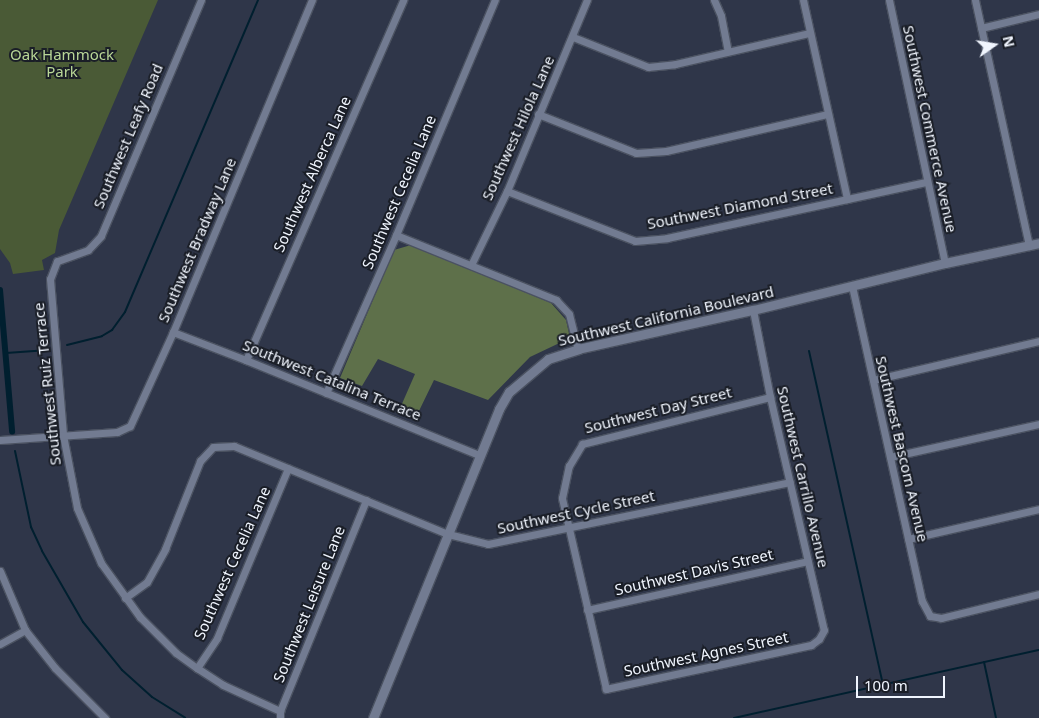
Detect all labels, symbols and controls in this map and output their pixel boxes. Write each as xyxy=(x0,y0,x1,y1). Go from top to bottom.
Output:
north arrow xyxy=(969,20,1019,70)
street label: Southwest Commerce Avenue xyxy=(899,24,961,234)
text: N xyxy=(999,34,1020,49)
park label: Oak Hammock Park xyxy=(10,45,114,80)
street label: Southwest Hilola Lane xyxy=(478,53,558,203)
street label: Southwest Leafy Road xyxy=(89,61,167,211)
street label: Southwest Alberca Lane xyxy=(269,93,355,255)
street label: Southwest Cecelia Lane xyxy=(358,112,440,272)
street label: Southwest Bradway Lane xyxy=(154,155,240,325)
street label: Southwest Diamond Street xyxy=(646,179,834,233)
street label: Southwest California Boulevard xyxy=(556,282,776,350)
street label: Southwest Ruiz Terrace xyxy=(30,302,64,466)
street label: Southwest Catalina Terrace xyxy=(240,336,424,424)
street label: Southwest Bascom Avenue xyxy=(872,354,932,544)
street label: Southwest Day Street xyxy=(583,383,733,437)
street label: Southwest Carrillo Avenue xyxy=(773,385,833,569)
street label: Southwest Cecelia Lane xyxy=(190,484,274,642)
street label: Southwest Cycle Street xyxy=(496,487,656,537)
street label: Southwest Leisure Lane xyxy=(269,523,349,685)
street label: Southwest Davis Street xyxy=(613,545,775,599)
street label: Southwest Agnes Street xyxy=(622,628,790,680)
scale bar xyxy=(859,666,948,698)
text: 100 m xyxy=(864,675,908,695)

